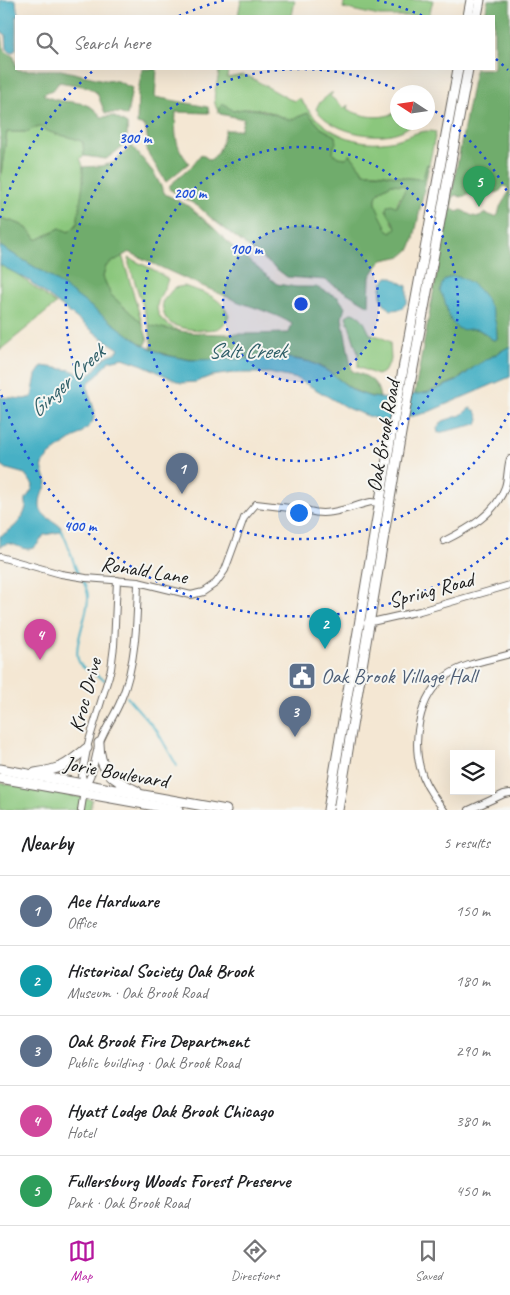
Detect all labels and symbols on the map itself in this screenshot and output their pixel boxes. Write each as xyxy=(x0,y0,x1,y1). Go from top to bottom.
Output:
north arrow xyxy=(390,85,435,130)
text: 300 m xyxy=(119,129,153,148)
pin: 5 xyxy=(463,166,495,207)
text: 200 m xyxy=(174,184,208,203)
text: 100 m xyxy=(230,240,264,259)
centre of rings xyxy=(292,295,310,313)
water label: Ginger Creek xyxy=(23,336,114,423)
water label: Salt Creek xyxy=(208,337,290,365)
street label: Oak Brook Road xyxy=(360,374,406,494)
pin: 1 xyxy=(166,453,198,494)
your location xyxy=(286,500,312,526)
text: 400 m xyxy=(64,517,98,536)
street label: Ronald Lane xyxy=(99,550,191,590)
street label: Spring Road xyxy=(386,565,480,614)
pin: 2 xyxy=(309,608,341,649)
pin: 4 xyxy=(24,619,56,660)
street label: Kroc Drive xyxy=(63,654,108,735)
public building icon: Oak Brook Village Hall xyxy=(287,661,317,691)
place label: Oak Brook Village Hall xyxy=(321,663,480,689)
pin: 3 xyxy=(279,696,311,737)
street label: Jorie Boulevard xyxy=(61,750,174,795)

